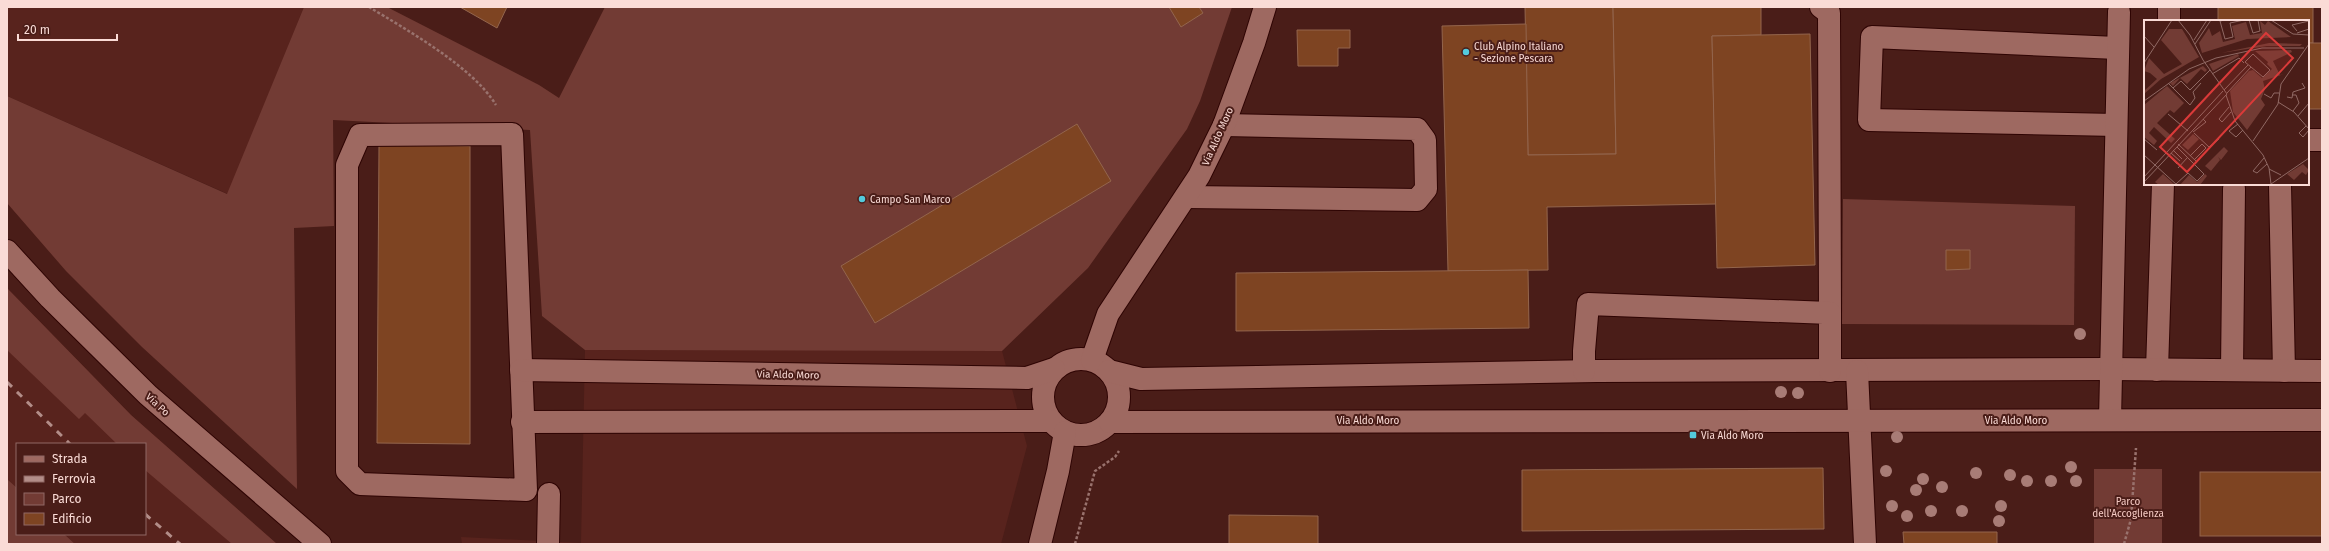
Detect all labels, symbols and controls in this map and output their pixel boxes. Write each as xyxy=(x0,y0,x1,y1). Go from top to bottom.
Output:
scale bar xyxy=(18,16,117,42)
inset map xyxy=(2144,20,2309,185)
text: 20 m xyxy=(24,23,50,37)
place label: Club Alpino Italiano - Sezione Pescara xyxy=(1474,41,1563,65)
marker: Club Alpino Italiano - Sezione Pescara xyxy=(1461,47,1471,57)
street label: Via Aldo Moro xyxy=(1200,105,1236,167)
marker: Campo San Marco xyxy=(857,194,867,204)
place label: Campo San Marco xyxy=(870,194,951,206)
street label: Via Aldo Moro xyxy=(757,368,820,382)
street label: Via Po xyxy=(143,391,172,419)
street label: Via Aldo Moro xyxy=(1337,415,1399,427)
street label: Via Aldo Moro xyxy=(1985,415,2047,427)
marker: Via Aldo Moro xyxy=(1688,430,1698,440)
place label: Via Aldo Moro xyxy=(1701,430,1764,442)
legend xyxy=(16,443,146,535)
text: Strada xyxy=(52,452,87,466)
text: Ferrovia xyxy=(52,472,96,486)
text: Parco xyxy=(52,492,82,506)
park label: Parco dell'Accoglienza xyxy=(2092,496,2164,520)
text: Edificio xyxy=(52,512,92,526)

